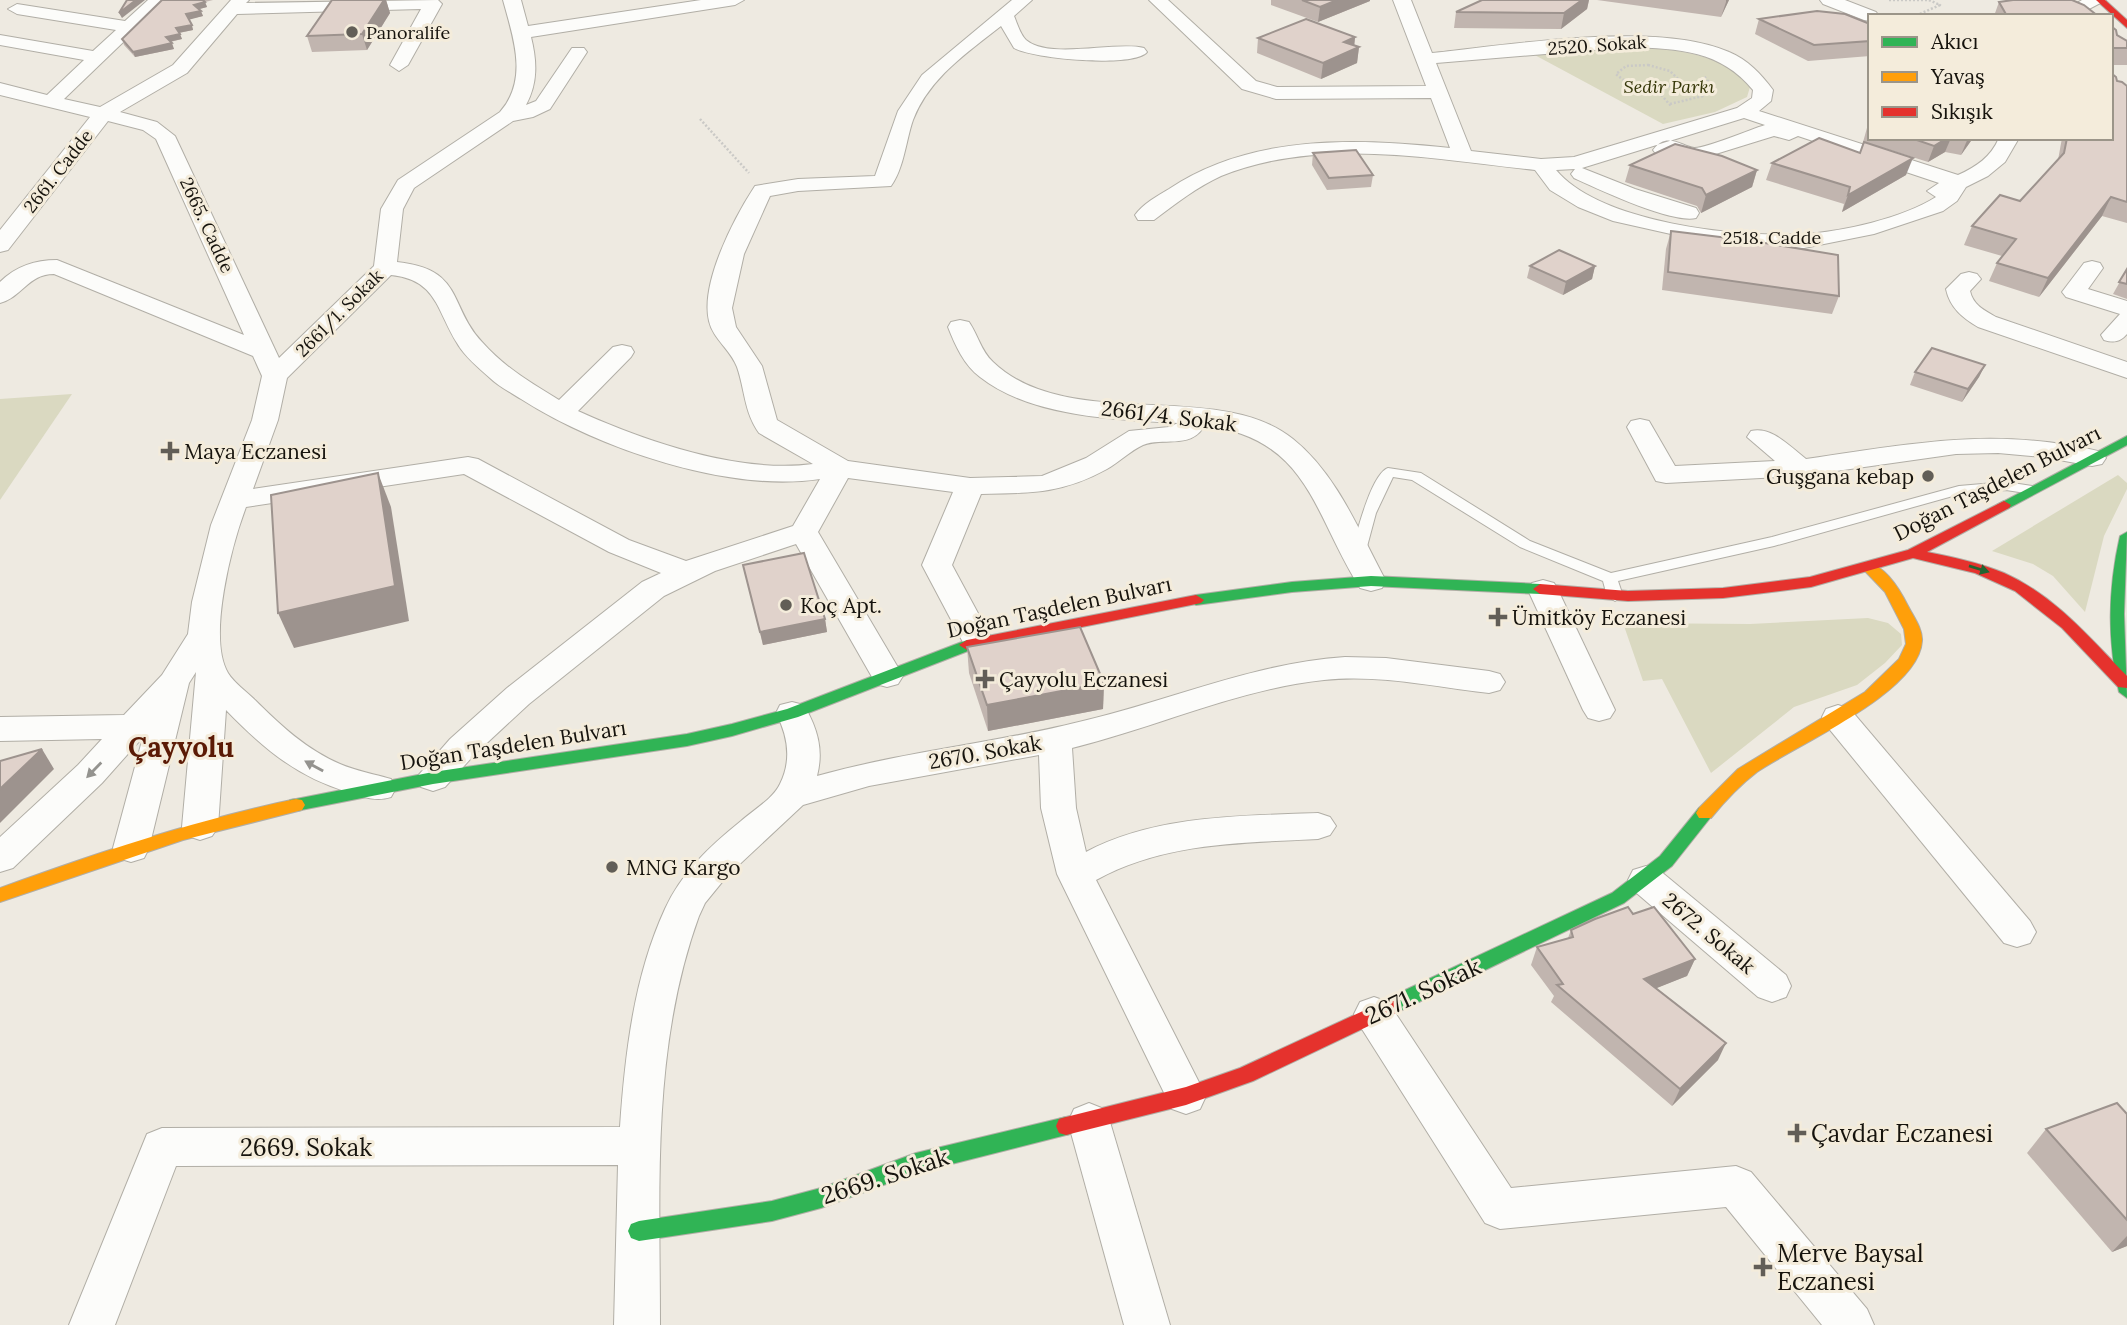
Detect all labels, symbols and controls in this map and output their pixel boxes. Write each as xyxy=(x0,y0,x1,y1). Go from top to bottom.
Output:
legend xyxy=(1868,14,2113,140)
place label: Panoralife xyxy=(366,21,450,44)
marker: Panoralife xyxy=(344,24,360,40)
text: Akıcı xyxy=(1930,28,1978,55)
street label: 2520. Sokak xyxy=(1547,30,1647,60)
text: Yavaş xyxy=(1930,63,1985,90)
park label: Sedir Parkı xyxy=(1623,75,1715,98)
text: Sıkışık xyxy=(1931,98,1993,125)
street label: 2661. Cadde xyxy=(18,125,98,217)
street label: 2665. Cadde xyxy=(175,174,239,277)
street label: 2518. Cadde xyxy=(1723,226,1821,249)
street label: 2661/1. Sokak xyxy=(290,264,388,362)
street label: 2661/4. Sokak xyxy=(1100,394,1239,438)
street label: Doğan Taşdelen Bulvarı xyxy=(1889,419,2105,547)
place label: Maya Eczanesi xyxy=(184,438,327,465)
marker: Maya Eczanesi xyxy=(162,443,178,459)
place label: Guşgana kebap xyxy=(1766,463,1914,490)
marker: Guşgana kebap xyxy=(1920,468,1936,484)
one-way arrow xyxy=(1969,565,1990,575)
street label: Doğan Taşdelen Bulvarı xyxy=(944,570,1174,644)
place label: Koç Apt. xyxy=(800,592,882,619)
marker: Koç Apt. xyxy=(778,597,794,613)
place label: Ümitköy Eczanesi xyxy=(1512,604,1686,631)
marker: Ümitköy Eczanesi xyxy=(1490,609,1506,625)
place label: Çayyolu Eczanesi xyxy=(999,666,1168,693)
marker: Çayyolu Eczanesi xyxy=(977,671,993,687)
street label: Doğan Taşdelen Bulvarı xyxy=(398,714,628,776)
district label: Çayyolu xyxy=(128,729,234,765)
street label: 2670. Sokak xyxy=(927,729,1044,775)
one-way arrow xyxy=(305,760,324,772)
one-way arrow xyxy=(87,761,103,778)
place label: MNG Kargo xyxy=(626,854,741,881)
marker: MNG Kargo xyxy=(604,859,620,875)
street label: 2672. Sokak xyxy=(1657,887,1761,980)
street label: 2671. Sokak xyxy=(1360,951,1486,1031)
place label: Çavdar Eczanesi xyxy=(1811,1118,1993,1149)
marker: Çavdar Eczanesi xyxy=(1789,1125,1805,1141)
street label: 2669. Sokak xyxy=(240,1132,372,1163)
street label: 2669. Sokak xyxy=(817,1141,953,1211)
place label: Merve Baysal Eczanesi xyxy=(1777,1238,1924,1297)
marker: Merve Baysal Eczanesi xyxy=(1755,1259,1771,1275)

